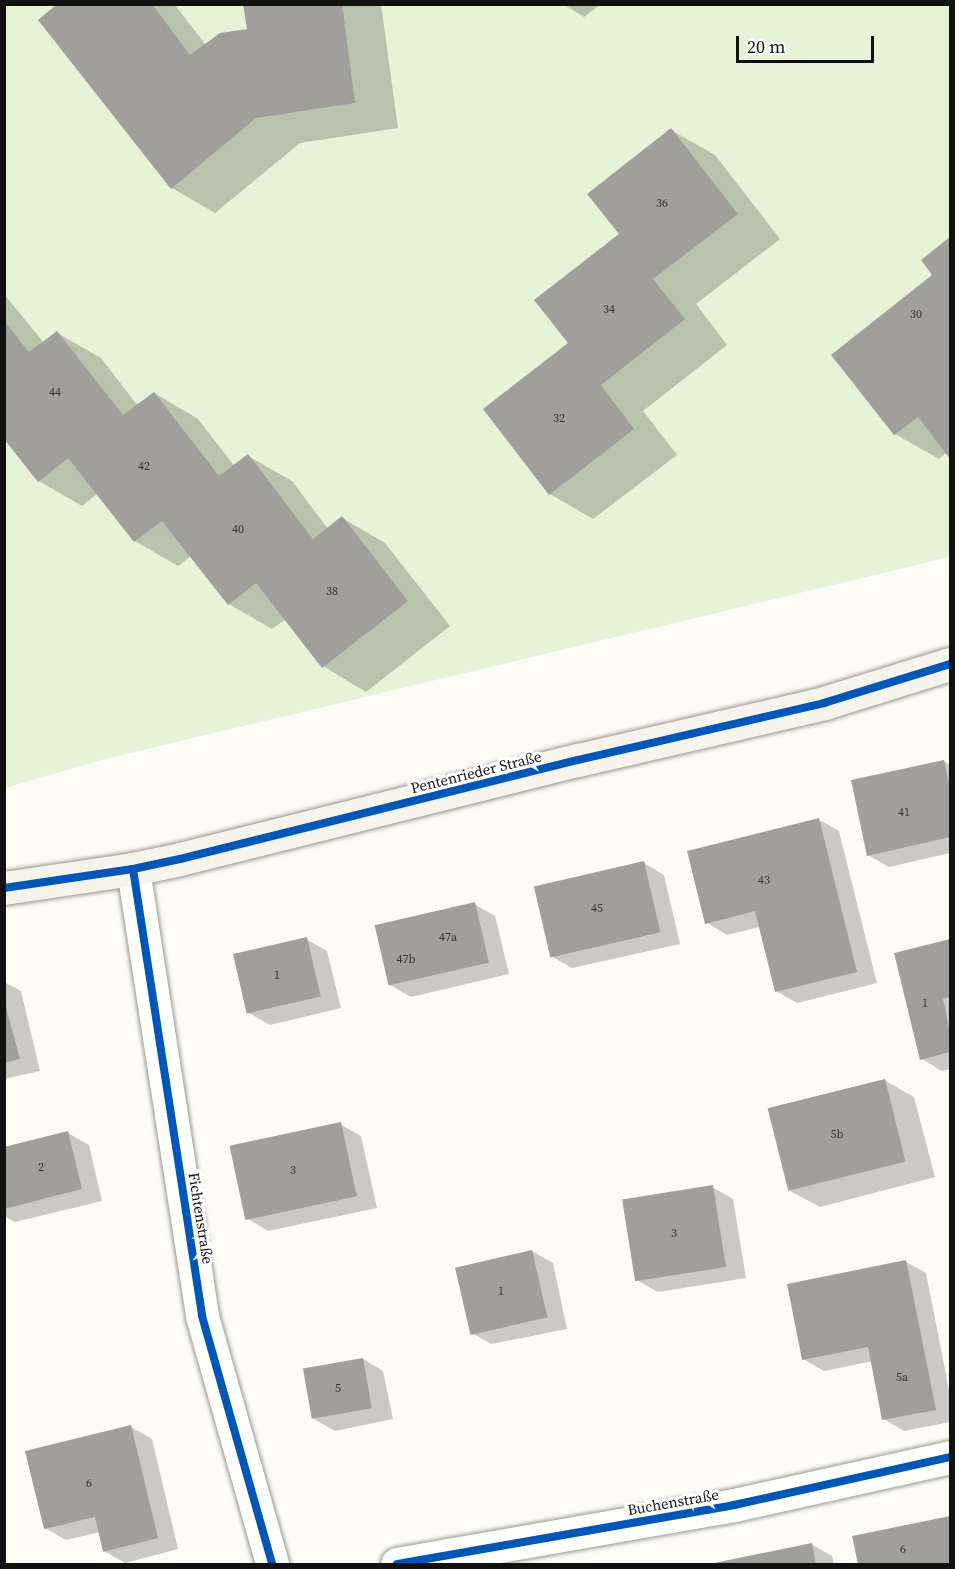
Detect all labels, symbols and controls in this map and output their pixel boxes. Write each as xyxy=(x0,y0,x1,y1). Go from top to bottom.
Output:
scale bar xyxy=(739,24,877,62)
text: 20 m xyxy=(747,34,785,59)
house number: 36 xyxy=(656,197,668,211)
house number: 34 xyxy=(603,303,615,317)
house number: 30 xyxy=(910,308,922,322)
house number: 44 xyxy=(49,386,61,400)
house number: 32 xyxy=(553,412,565,426)
house number: 42 xyxy=(138,460,150,474)
house number: 40 xyxy=(232,523,244,537)
house number: 38 xyxy=(326,585,338,599)
street label: Pentenrieder Straße xyxy=(409,747,543,797)
house number: 41 xyxy=(898,806,910,820)
house number: 43 xyxy=(758,874,770,888)
house number: 45 xyxy=(591,902,603,916)
house number: 47a xyxy=(439,931,457,945)
house number: 47b xyxy=(397,953,415,967)
house number: 1 xyxy=(274,969,280,983)
house number: 1 xyxy=(922,997,928,1011)
house number: 5b xyxy=(831,1128,843,1142)
house number: 2 xyxy=(38,1161,44,1175)
house number: 3 xyxy=(290,1164,296,1178)
street label: Fichtenstraße xyxy=(185,1171,217,1265)
house number: 3 xyxy=(671,1227,677,1241)
house number: 1 xyxy=(498,1285,504,1299)
house number: 5a xyxy=(896,1371,908,1385)
house number: 5 xyxy=(335,1382,341,1396)
house number: 6 xyxy=(86,1477,92,1491)
street label: Buchenstraße xyxy=(626,1485,720,1519)
house number: 6 xyxy=(900,1543,906,1557)

